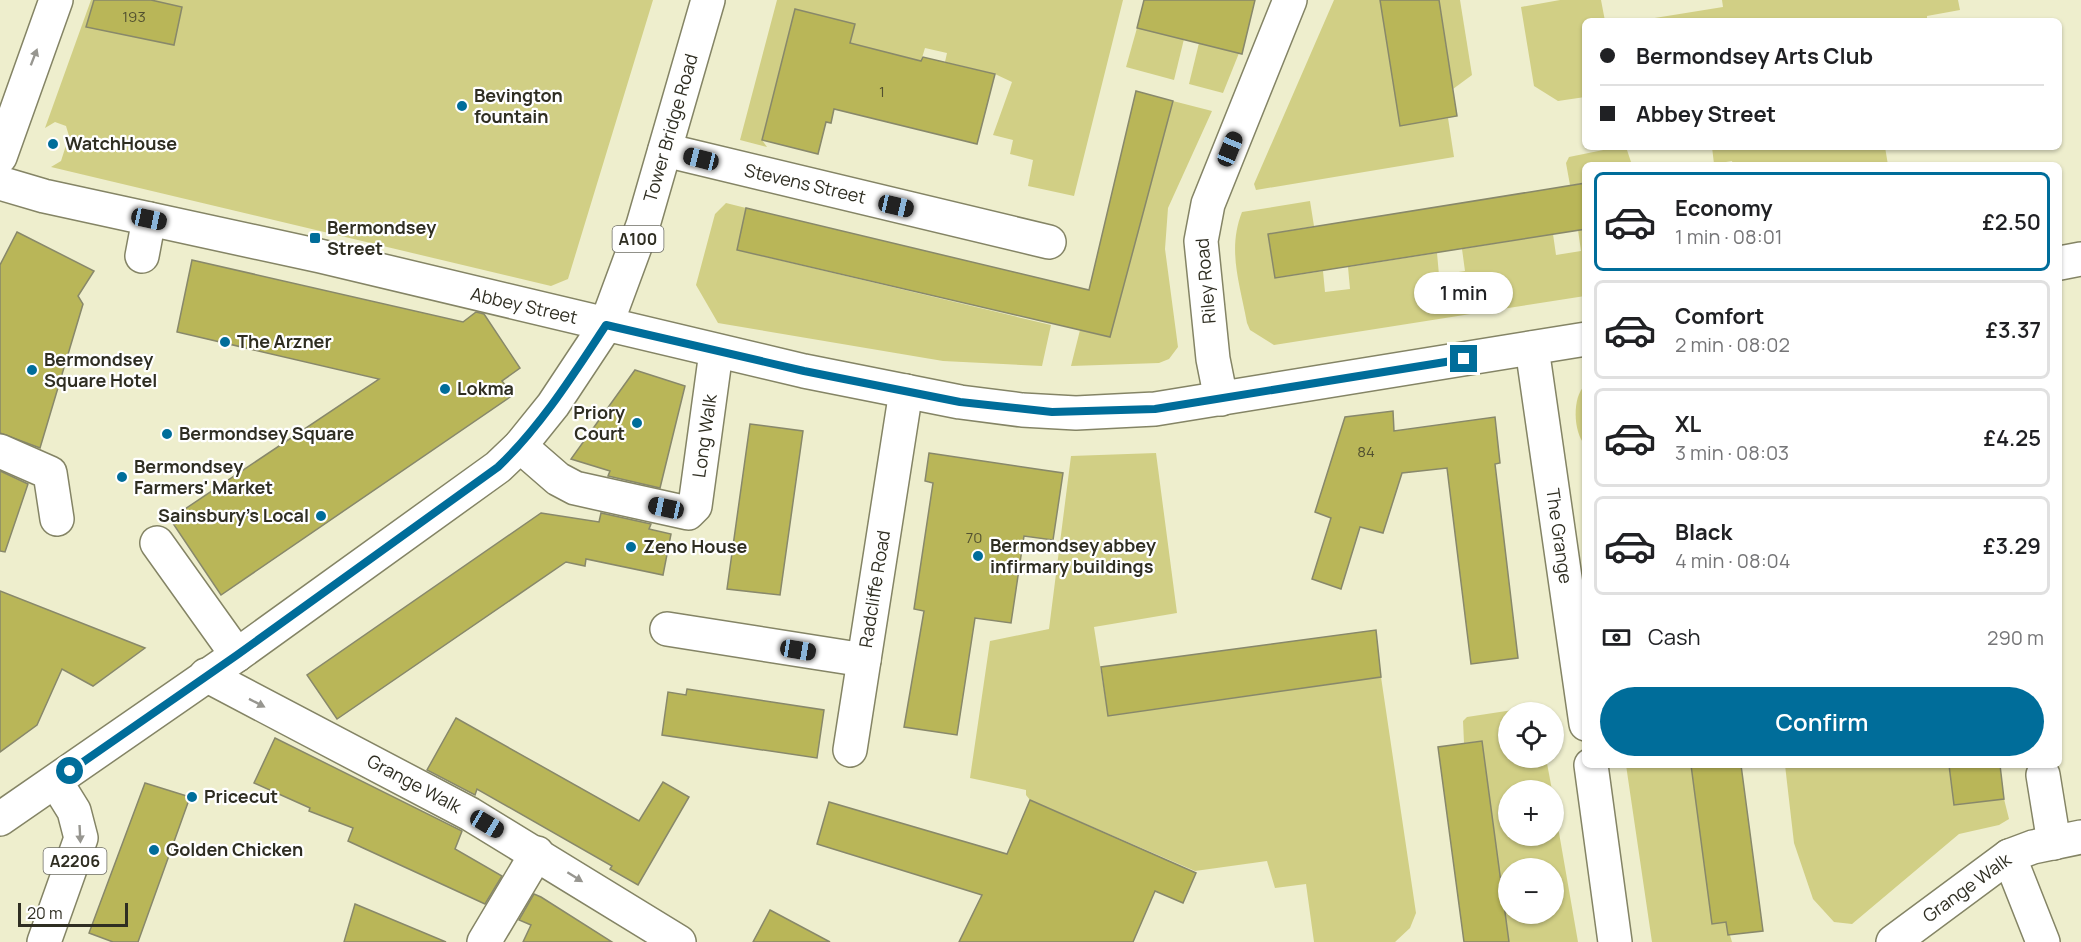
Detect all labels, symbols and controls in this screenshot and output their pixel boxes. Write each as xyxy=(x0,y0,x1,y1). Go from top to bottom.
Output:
house number: 193 xyxy=(122,6,146,27)
text: Bermondsey Arts Club xyxy=(1636,41,1873,71)
one-way arrow xyxy=(30,48,39,66)
street label: Tower Bridge Road xyxy=(637,51,703,205)
house number: 1 xyxy=(879,81,885,102)
place label: Bevington fountain xyxy=(474,83,563,128)
marker: Bevington fountain xyxy=(455,99,469,113)
text: Abbey Street xyxy=(1636,99,1776,129)
car xyxy=(1215,129,1245,169)
place label: WatchHouse xyxy=(65,131,177,155)
marker: WatchHouse xyxy=(46,137,60,151)
car xyxy=(681,146,721,172)
street label: Stevens Street xyxy=(742,157,868,209)
car xyxy=(876,193,916,219)
text: Economy xyxy=(1675,193,1773,223)
icon: car xyxy=(1603,195,1657,249)
car xyxy=(130,206,168,232)
text: £2.50 xyxy=(1982,207,2041,237)
place label: Bermondsey Street xyxy=(327,215,436,260)
text: 1 min · 08:01 xyxy=(1675,223,1783,250)
road number: A100 xyxy=(612,226,664,252)
marker: Bermondsey Street xyxy=(308,231,322,245)
street label: Riley Road xyxy=(1189,237,1221,325)
callout: 1 min xyxy=(1414,272,1514,314)
text: 1 min xyxy=(1440,279,1487,306)
street label: Abbey Street xyxy=(468,281,580,329)
text: Comfort xyxy=(1675,301,1764,331)
icon: car xyxy=(1603,303,1657,357)
text: £3.37 xyxy=(1985,315,2041,345)
place label: The Arzner xyxy=(237,329,332,353)
text: 2 min · 08:02 xyxy=(1675,331,1790,358)
marker: The Arzner xyxy=(218,335,232,349)
route end xyxy=(1450,345,1477,372)
place label: Bermondsey Square Hotel xyxy=(44,347,157,392)
marker: Bermondsey Square Hotel xyxy=(25,363,39,377)
place label: Lokma xyxy=(457,376,514,400)
marker: Lokma xyxy=(438,382,452,396)
street label: Long Walk xyxy=(686,392,722,479)
place label: Priory Court xyxy=(573,400,625,445)
text: XL xyxy=(1675,409,1701,439)
icon: car xyxy=(1603,411,1657,465)
marker: Priory Court xyxy=(630,416,644,430)
place label: Bermondsey Square xyxy=(179,421,354,445)
text: £4.25 xyxy=(1984,423,2041,453)
marker: Bermondsey Square xyxy=(160,427,174,441)
text: 3 min · 08:03 xyxy=(1675,439,1789,466)
house number: 84 xyxy=(1357,441,1375,462)
place label: Bermondsey Farmers' Market xyxy=(134,454,273,499)
marker: Bermondsey Farmers' Market xyxy=(115,470,129,484)
street label: The Grange xyxy=(1541,487,1579,585)
car xyxy=(647,495,685,521)
place label: Sainsbury's Local xyxy=(158,503,309,527)
marker: Sainsbury's Local xyxy=(314,509,328,523)
text: Black xyxy=(1675,517,1732,547)
icon: car xyxy=(1603,519,1657,573)
house number: 70 xyxy=(966,527,982,548)
street label: Radcliffe Road xyxy=(853,528,895,649)
text: £3.29 xyxy=(1983,531,2041,561)
place label: Bermondsey abbey infirmary buildings xyxy=(990,533,1156,578)
place label: Zeno House xyxy=(643,534,747,558)
marker: Zeno House xyxy=(624,540,638,554)
text: 4 min · 08:04 xyxy=(1675,547,1791,574)
marker: Bermondsey abbey infirmary buildings xyxy=(971,549,985,563)
icon: cash xyxy=(1600,621,1633,654)
text: Cash xyxy=(1648,622,1701,652)
text: 290 m xyxy=(1987,624,2044,651)
car xyxy=(779,638,817,662)
button: Confirm xyxy=(1600,687,2044,756)
one-way arrow xyxy=(248,697,266,707)
map controls xyxy=(1498,702,1564,924)
button: locate xyxy=(1498,702,1564,768)
street label: Grange Walk xyxy=(363,748,467,818)
route start xyxy=(56,757,83,784)
button: + xyxy=(1498,780,1564,846)
place label: Pricecut xyxy=(204,784,278,808)
marker: Pricecut xyxy=(185,790,199,804)
car xyxy=(467,807,507,841)
one-way arrow xyxy=(75,824,84,843)
place label: Golden Chicken xyxy=(166,837,303,861)
marker: Golden Chicken xyxy=(147,843,161,857)
street label: Grange Walk xyxy=(1918,846,2016,927)
road number: A2206 xyxy=(44,848,106,874)
button: − xyxy=(1498,858,1564,924)
one-way arrow xyxy=(567,871,583,882)
scale bar xyxy=(18,900,128,928)
text: 20 m xyxy=(27,902,63,924)

